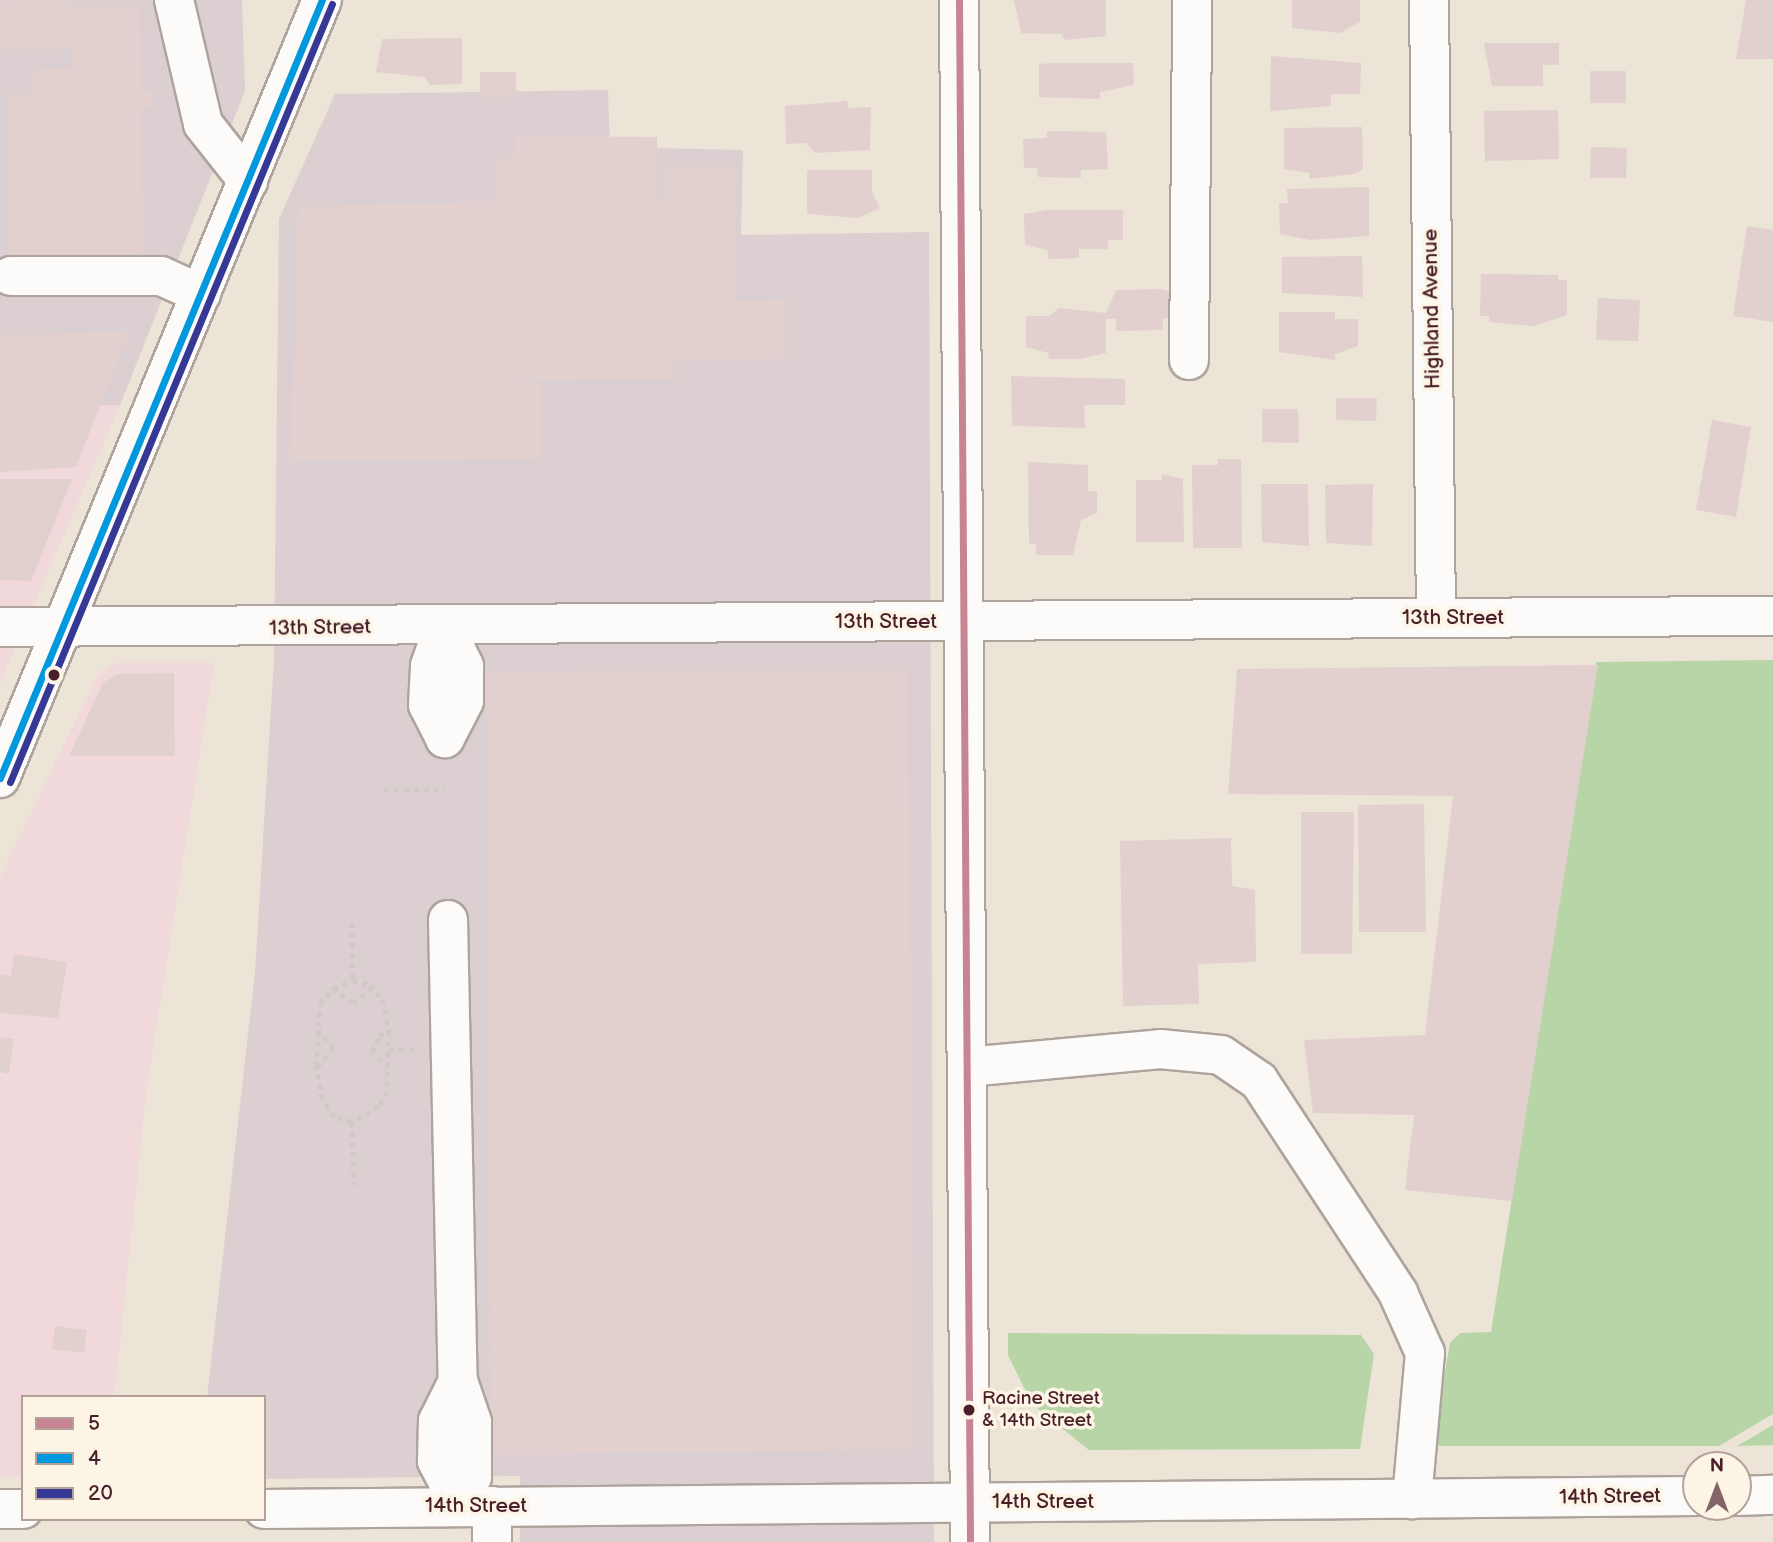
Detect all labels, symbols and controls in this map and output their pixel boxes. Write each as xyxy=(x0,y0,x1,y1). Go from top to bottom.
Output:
street label: Highland Avenue xyxy=(1418,229,1446,389)
street label: 13th Street xyxy=(1402,605,1504,631)
street label: 13th Street xyxy=(835,609,937,635)
street label: 13th Street xyxy=(269,615,371,641)
unlabelled marker xyxy=(47,668,61,682)
place label: Racine Street & 14th Street xyxy=(982,1388,1100,1432)
legend xyxy=(21,1395,266,1521)
marker: Racine Street & 14th Street xyxy=(962,1403,976,1417)
text: 5 xyxy=(88,1411,100,1436)
text: 4 xyxy=(88,1446,101,1471)
north arrow xyxy=(1682,1451,1752,1521)
text: N xyxy=(1710,1455,1724,1478)
text: 20 xyxy=(88,1481,113,1506)
street label: 14th Street xyxy=(1559,1484,1661,1510)
street label: 14th Street xyxy=(992,1489,1094,1515)
street label: 14th Street xyxy=(425,1493,527,1519)

